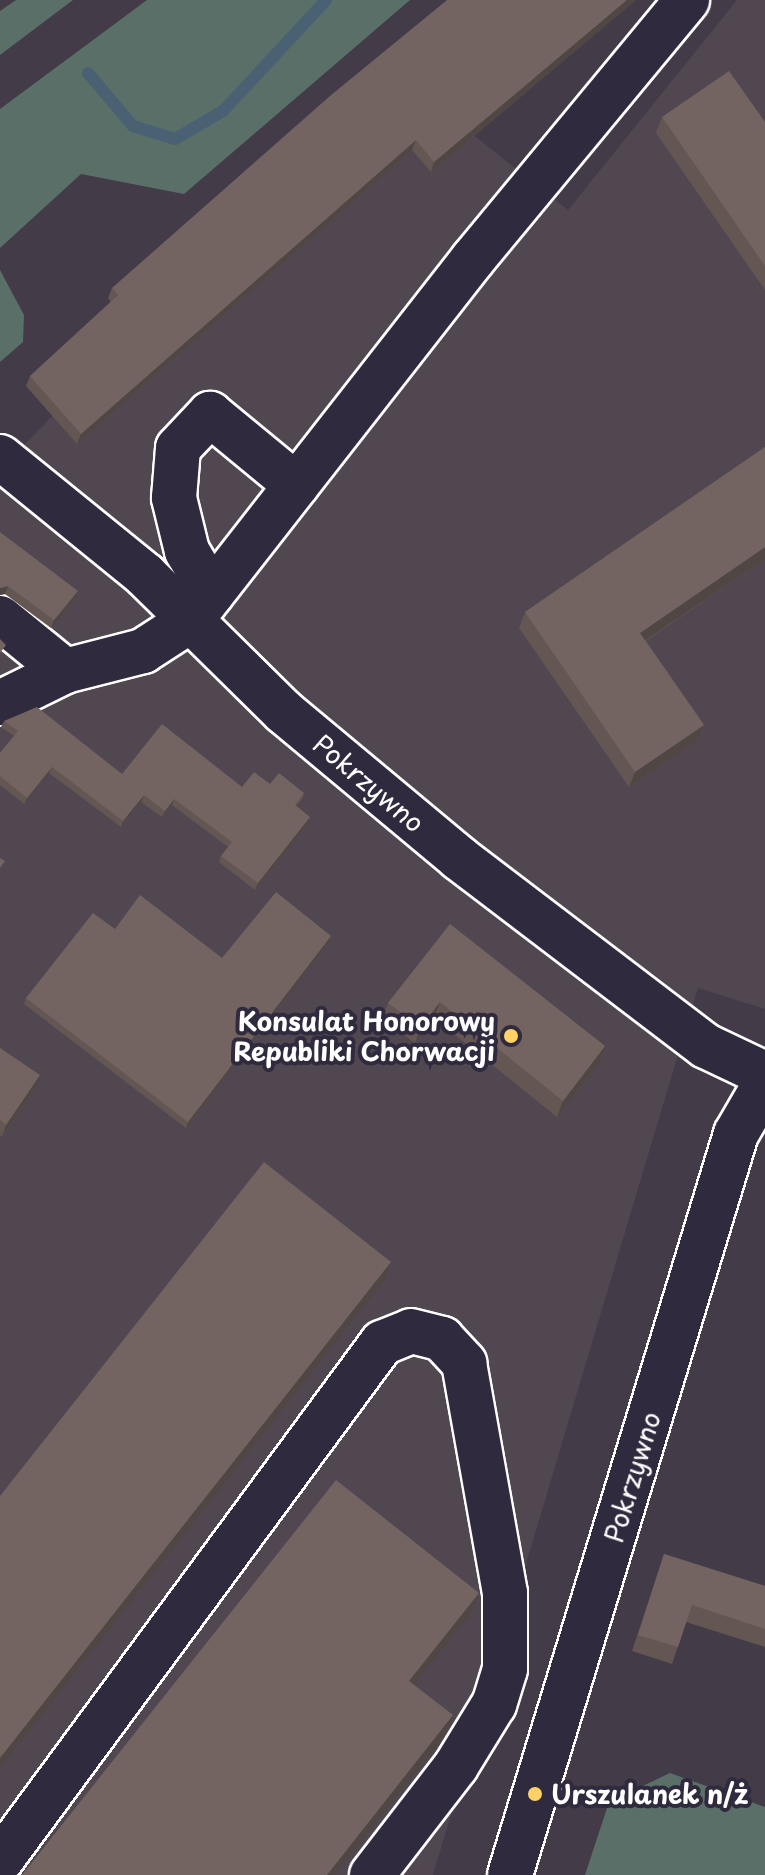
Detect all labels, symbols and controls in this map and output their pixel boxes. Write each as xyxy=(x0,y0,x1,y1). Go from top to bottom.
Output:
street label: Pokrzywno xyxy=(307,728,431,838)
place label: Konsulat Honorowy Republiki Chorwacji xyxy=(232,1005,495,1066)
marker: Konsulat Honorowy Republiki Chorwacji xyxy=(502,1027,520,1045)
street label: Pokrzywno xyxy=(597,1408,667,1546)
place label: Urszulanek n/ż xyxy=(551,1778,750,1810)
marker: Urszulanek n/ż xyxy=(526,1785,544,1803)

